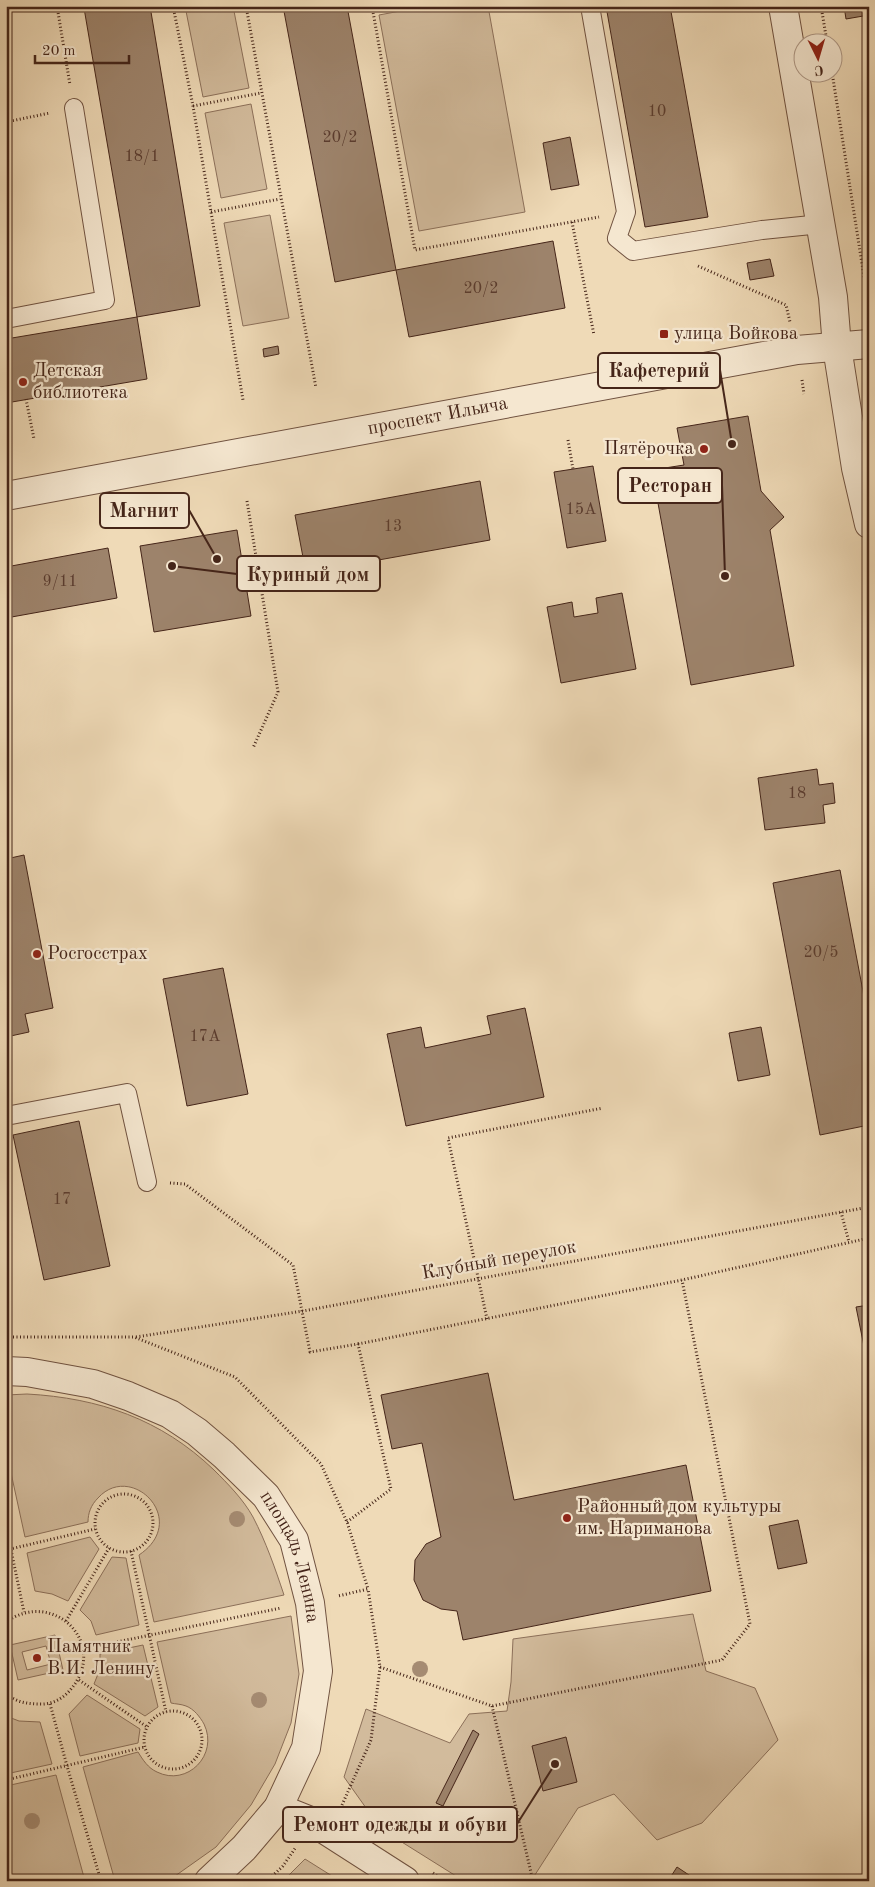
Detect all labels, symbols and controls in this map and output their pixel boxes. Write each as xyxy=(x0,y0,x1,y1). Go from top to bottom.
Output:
scale bar xyxy=(35,32,129,64)
north arrow xyxy=(792,32,842,82)
text: 20 m xyxy=(42,44,76,59)
text: С xyxy=(814,63,824,77)
house number: 10 xyxy=(648,104,666,120)
house number: 20/2 xyxy=(322,130,358,146)
house number: 18/1 xyxy=(124,149,160,165)
house number: 20/2 xyxy=(463,281,499,297)
place label: улица Войкова xyxy=(674,325,799,344)
marker: улица Войкова xyxy=(658,328,670,340)
callout: Кафетерий xyxy=(598,353,720,388)
place label: Детская библиотека xyxy=(33,362,129,403)
text: Кафетерий xyxy=(608,362,710,382)
marker: Детская библиотека xyxy=(17,376,29,388)
street label: проспект Ильича xyxy=(366,394,510,439)
place label: Пятёрочка xyxy=(604,440,695,459)
marker: Пятёрочка xyxy=(698,443,710,455)
callout: Ресторан xyxy=(618,468,722,503)
text: Ресторан xyxy=(628,477,712,497)
callout: Магнит xyxy=(100,493,189,528)
text: Магнит xyxy=(109,502,179,522)
house number: 15А xyxy=(566,502,596,518)
house number: 13 xyxy=(384,519,402,535)
callout: Куриный дом xyxy=(237,556,380,591)
text: Куриный дом xyxy=(247,566,370,586)
house number: 9/11 xyxy=(42,574,78,590)
house number: 18 xyxy=(788,786,806,802)
place label: Росгосстрах xyxy=(47,945,148,964)
house number: 20/5 xyxy=(803,945,839,961)
marker: Росгосстрах xyxy=(31,948,43,960)
house number: 17А xyxy=(190,1029,220,1045)
house number: 17 xyxy=(53,1192,71,1208)
street label: Клубный переулок xyxy=(420,1238,578,1284)
street label: площадь Ленина xyxy=(256,1488,322,1624)
place label: Районный дом культуры им. Нариманова xyxy=(577,1498,781,1539)
marker: Районный дом культуры им. Нариманова xyxy=(561,1512,573,1524)
place label: Памятник В.И. Ленину xyxy=(47,1638,155,1679)
marker: Памятник В.И. Ленину xyxy=(31,1652,43,1664)
callout: Ремонт одежды и обуви xyxy=(283,1807,517,1842)
text: Ремонт одежды и обуви xyxy=(293,1816,507,1836)

